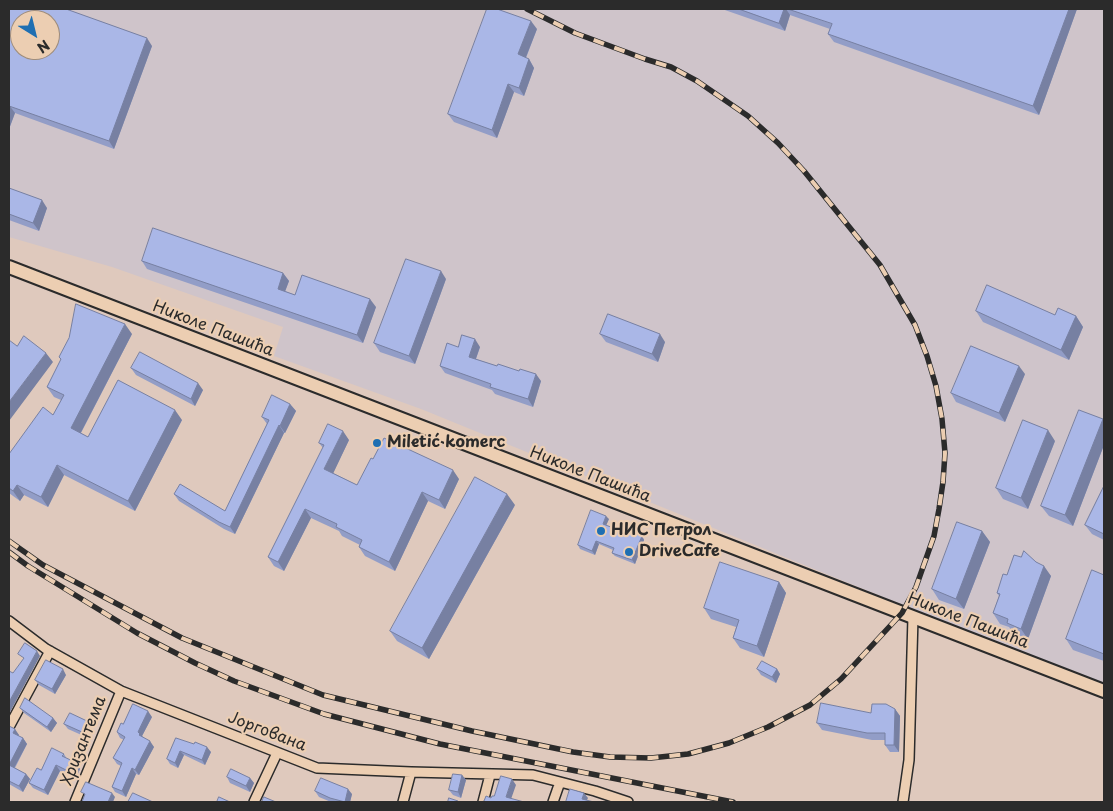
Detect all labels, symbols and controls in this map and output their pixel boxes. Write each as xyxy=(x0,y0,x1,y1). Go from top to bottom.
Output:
north arrow xyxy=(10,10,60,60)
text: N xyxy=(33,35,54,58)
street label: Николе Пашића xyxy=(150,297,276,361)
place label: Miletić komerc xyxy=(387,433,505,453)
marker: Miletić komerc xyxy=(371,437,383,449)
street label: Николе Пашића xyxy=(527,443,653,507)
place label: НИС Петрол xyxy=(611,521,712,541)
marker: НИС Петрол xyxy=(595,525,607,537)
place label: DriveCafe xyxy=(639,542,720,562)
marker: DriveCafe xyxy=(623,546,635,558)
street label: Николе Пашића xyxy=(905,589,1031,653)
street label: Хризантема xyxy=(57,693,111,789)
street label: Јоргована xyxy=(225,708,309,756)

